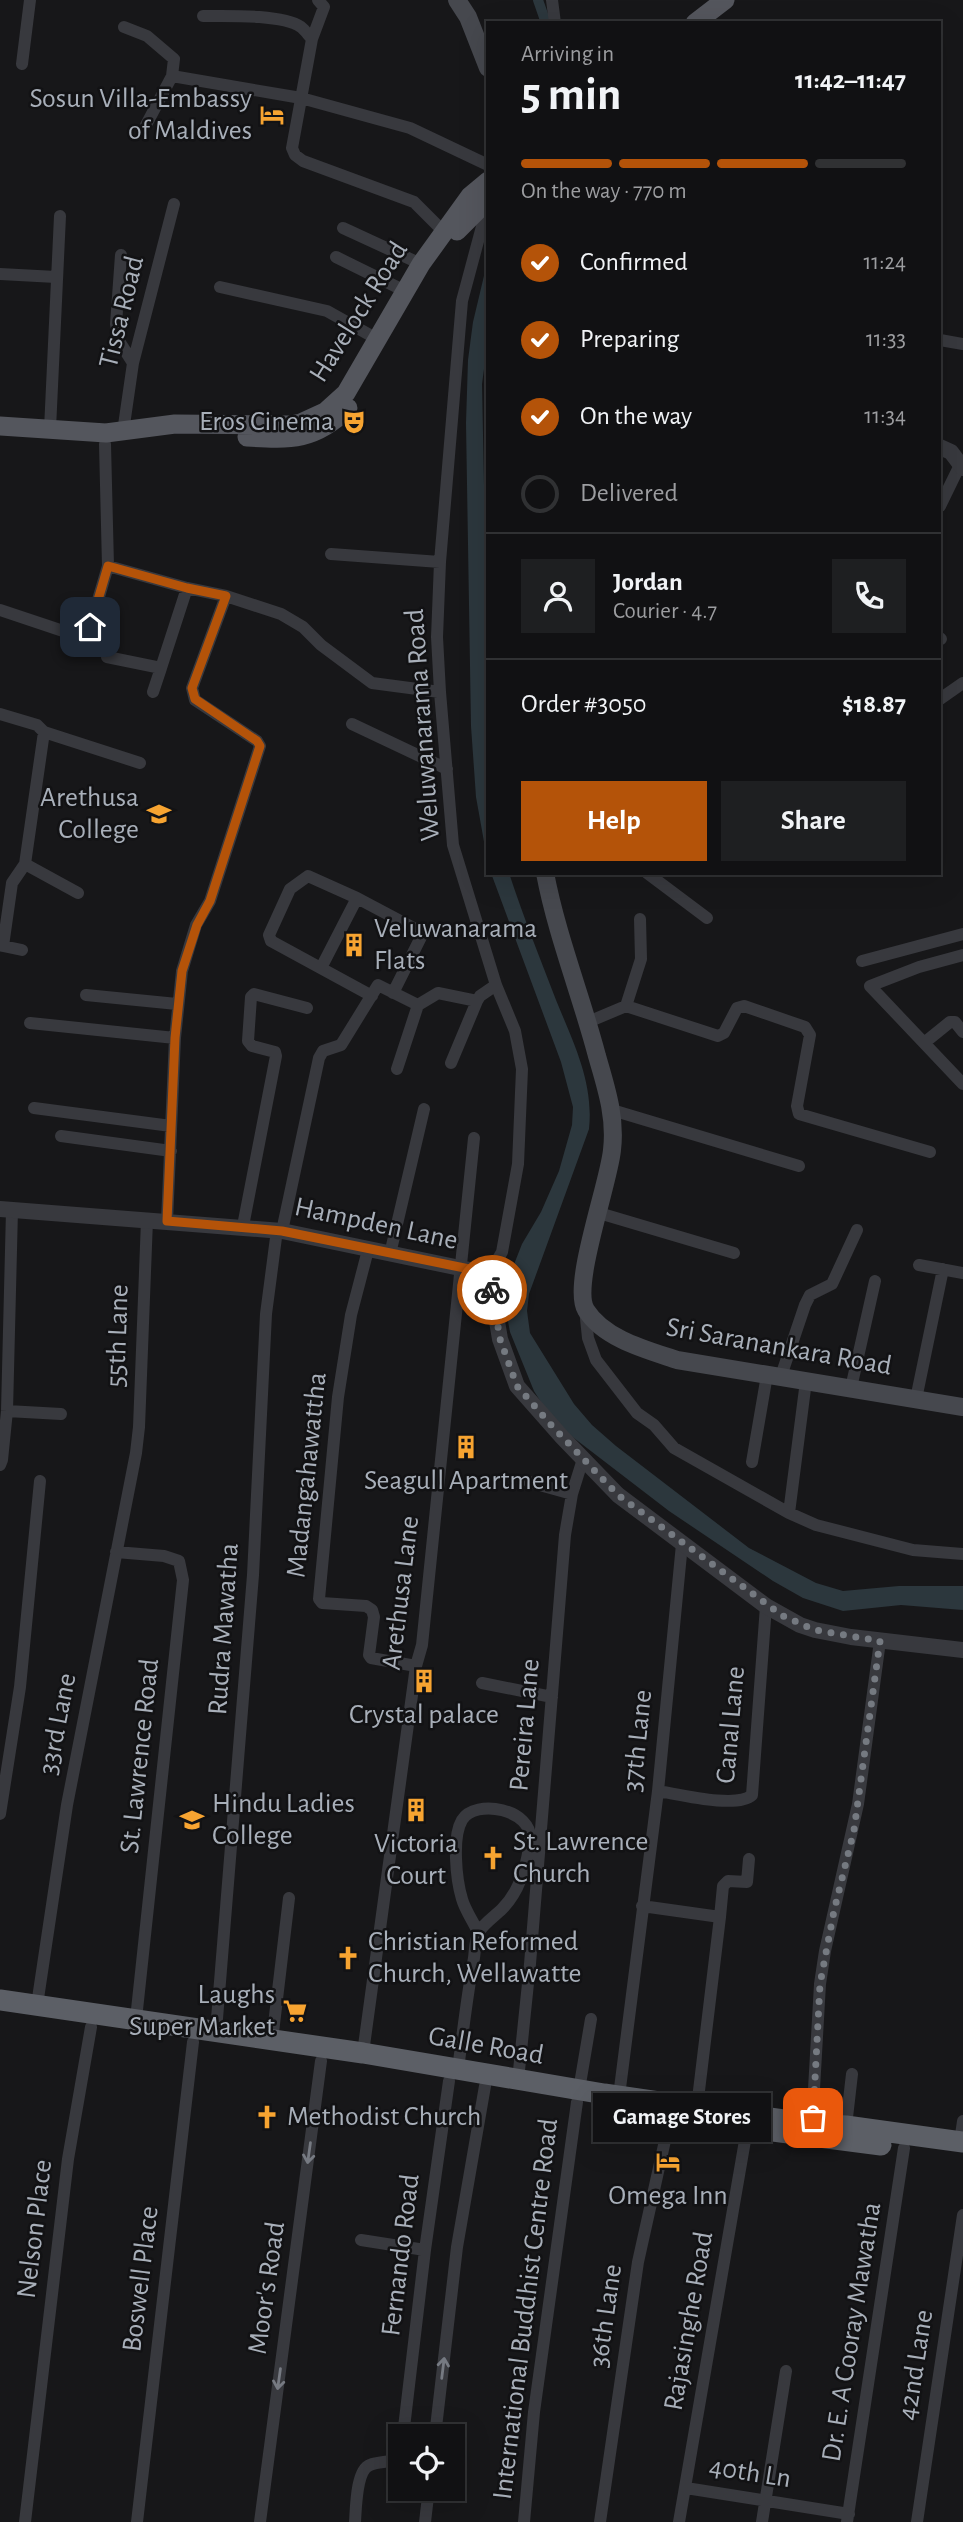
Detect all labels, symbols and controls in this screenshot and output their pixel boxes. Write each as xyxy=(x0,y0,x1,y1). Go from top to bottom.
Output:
text: Arriving in xyxy=(521,43,614,66)
text: 11:42–11:47 xyxy=(795,67,906,93)
text: 5 min xyxy=(521,72,621,118)
place label: Sosun Villa-Embassy of Maldives xyxy=(29,85,252,145)
hotel icon: Sosun Villa-Embassy of Maldives xyxy=(258,101,286,129)
text: On the way · 770 m xyxy=(521,180,687,203)
street label: Havelock Road xyxy=(305,237,413,387)
icon: check xyxy=(521,244,559,282)
text: Confirmed xyxy=(580,249,688,275)
text: 11:24 xyxy=(863,251,906,274)
street label: Tissa Road xyxy=(95,253,149,371)
icon: check xyxy=(521,321,559,359)
text: Preparing xyxy=(580,326,679,352)
text: 11:33 xyxy=(866,328,906,351)
icon: check xyxy=(521,398,559,436)
text: On the way xyxy=(580,403,692,429)
text: 11:34 xyxy=(864,405,906,428)
place label: Eros Cinema xyxy=(199,408,334,436)
theatre icon: Eros Cinema xyxy=(340,408,368,436)
text: Delivered xyxy=(580,480,678,506)
button: person xyxy=(521,559,595,633)
button: phone xyxy=(832,559,906,633)
text: Jordan xyxy=(613,569,683,595)
pin xyxy=(60,597,120,657)
text: Courier · 4.7 xyxy=(613,600,717,623)
icon: home xyxy=(71,608,109,646)
street label: Weluwanarama Road xyxy=(401,608,445,842)
text: Order #3050 xyxy=(521,691,646,717)
text: $18.87 xyxy=(842,691,906,717)
button: Help xyxy=(521,781,707,861)
button: Share xyxy=(721,781,906,861)
place label: Arethusa College xyxy=(40,784,139,844)
school or university icon: Arethusa College xyxy=(145,800,173,828)
place label: Veluwanarama Flats xyxy=(374,915,537,975)
building icon: Veluwanarama Flats xyxy=(340,931,368,959)
street label: Hampden Lane xyxy=(292,1193,460,1255)
courier xyxy=(457,1255,527,1325)
icon: bike xyxy=(473,1271,511,1309)
street label: 55th Lane xyxy=(102,1284,134,1388)
street label: Sri Saranankara Road xyxy=(664,1313,894,1381)
street label: Madangahawattha xyxy=(282,1371,332,1579)
building icon: Seagull Apartment xyxy=(452,1433,480,1461)
place label: Seagull Apartment xyxy=(364,1467,568,1495)
street label: Arethusa Lane xyxy=(378,1514,424,1672)
street label: Rudra Mawatha xyxy=(204,1542,244,1716)
street label: St. Lawrence Road xyxy=(116,1657,164,1855)
street label: Pereira Lane xyxy=(505,1658,545,1792)
street label: Canal Lane xyxy=(712,1665,750,1785)
building icon: Crystal palace xyxy=(410,1667,438,1695)
street label: 33rd Lane xyxy=(34,1671,82,1777)
street label: 37th Lane xyxy=(619,1688,657,1794)
place label: Crystal palace xyxy=(349,1701,499,1729)
place label: Hindu Ladies College xyxy=(212,1790,355,1850)
building icon: Victoria Court xyxy=(402,1796,430,1824)
school or university icon: Hindu Ladies College xyxy=(178,1806,206,1834)
place label: St. Lawrence Church xyxy=(513,1828,648,1888)
place label: Victoria Court xyxy=(374,1830,458,1890)
church icon: St. Lawrence Church xyxy=(479,1844,507,1872)
place label: Christian Reformed Church, Wellawatte xyxy=(368,1928,581,1988)
church icon: Christian Reformed Church, Wellawatte xyxy=(334,1944,362,1972)
place label: Laughs Super Market xyxy=(129,1981,275,2041)
supermarket icon: Laughs Super Market xyxy=(281,1997,309,2025)
street label: Galle Road xyxy=(426,2022,546,2070)
pin xyxy=(783,2088,843,2148)
callout: Gamage Stores xyxy=(592,2094,771,2142)
icon: bag xyxy=(794,2099,832,2137)
church icon: Methodist Church xyxy=(253,2103,281,2131)
place label: Methodist Church xyxy=(287,2103,481,2131)
text: Gamage Stores xyxy=(613,2106,751,2129)
street label: International Buddhist Centre Road xyxy=(489,2117,563,2501)
one-way arrow xyxy=(302,2141,315,2164)
hotel icon: Omega Inn xyxy=(654,2148,682,2176)
street label: Nelson Place xyxy=(13,2158,57,2300)
street label: Fernando Road xyxy=(377,2172,425,2338)
place label: Omega Inn xyxy=(608,2182,728,2210)
street label: Dr. E. A Cooray Mawatha xyxy=(818,2200,886,2464)
street label: Boswell Place xyxy=(118,2204,164,2354)
street label: Moor's Road xyxy=(244,2220,290,2356)
street label: Rajasinghe Road xyxy=(659,2229,719,2413)
street label: 36th Lane xyxy=(585,2262,627,2370)
street label: 42nd Lane xyxy=(893,2308,939,2422)
one-way arrow xyxy=(437,2357,450,2380)
one-way arrow xyxy=(273,2367,286,2390)
map controls xyxy=(388,2424,465,2501)
button: locate xyxy=(388,2424,465,2501)
street label: 40th Ln xyxy=(707,2453,793,2493)

